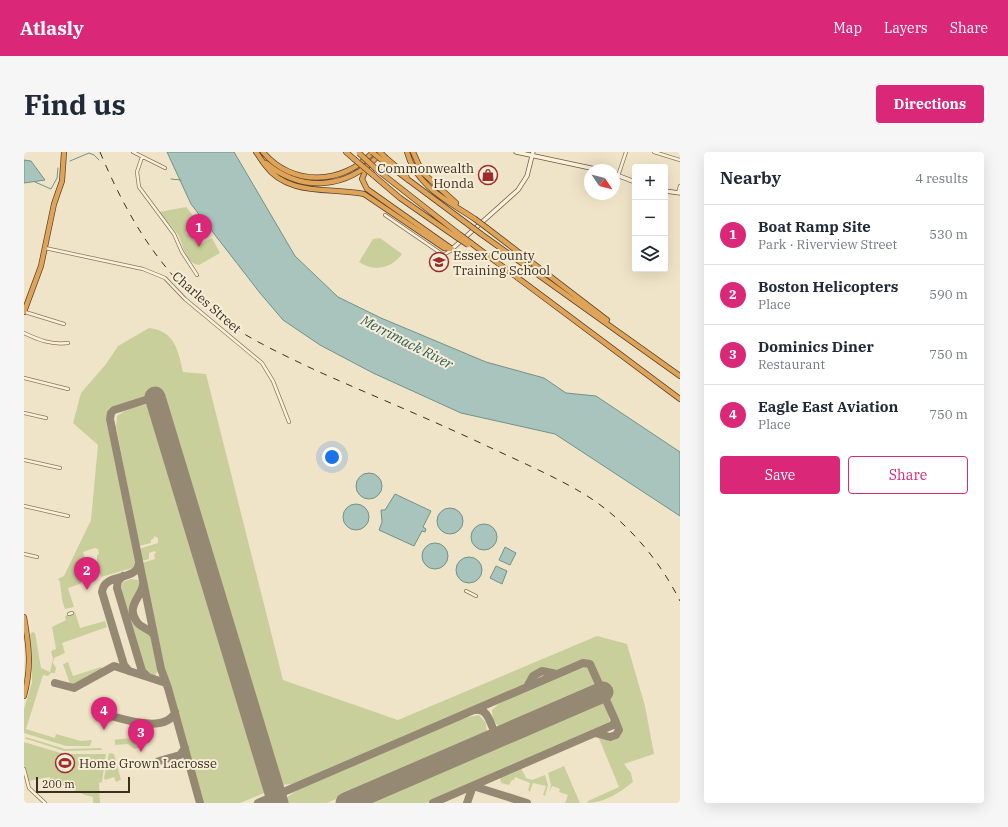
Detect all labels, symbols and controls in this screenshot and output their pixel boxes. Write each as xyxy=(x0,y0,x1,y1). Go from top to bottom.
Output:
text: Atlasly xyxy=(20,16,84,40)
text: Map xyxy=(834,19,862,37)
text: Layers xyxy=(884,19,928,37)
text: Share xyxy=(950,19,988,37)
button: Directions xyxy=(876,85,984,123)
text: Find us xyxy=(24,86,126,123)
place label: Commonwealth Honda xyxy=(377,160,474,192)
shop icon: Commonwealth Honda xyxy=(477,164,499,186)
north arrow xyxy=(584,164,620,200)
map controls xyxy=(632,164,668,272)
button: + xyxy=(632,164,668,200)
text: Nearby xyxy=(720,167,781,189)
text: 4 results xyxy=(915,170,968,187)
button: − xyxy=(632,200,668,236)
pin: 1 xyxy=(186,214,212,247)
text: Boat Ramp Site xyxy=(758,217,871,236)
text: 1 xyxy=(729,226,737,243)
text: 530 m xyxy=(929,226,968,243)
button: layers xyxy=(632,236,668,272)
text: Park · Riverview Street xyxy=(758,236,897,253)
place label: Essex County Training School xyxy=(453,247,550,279)
school or university icon: Essex County Training School xyxy=(428,251,450,273)
street label: Charles Street xyxy=(169,268,245,337)
text: Boston Helicopters xyxy=(758,277,898,296)
text: 2 xyxy=(729,286,737,303)
text: 590 m xyxy=(929,286,968,303)
text: Place xyxy=(758,296,791,313)
water label: Merrimack River xyxy=(357,311,457,373)
text: Dominics Diner xyxy=(758,337,874,356)
text: 3 xyxy=(729,346,737,363)
text: 750 m xyxy=(929,346,968,363)
text: Restaurant xyxy=(758,356,825,373)
text: Eagle East Aviation xyxy=(758,397,899,416)
text: 4 xyxy=(729,406,737,423)
text: 750 m xyxy=(929,406,968,423)
text: Place xyxy=(758,416,791,433)
your location xyxy=(322,447,342,467)
button: Save xyxy=(720,456,840,494)
button: Share xyxy=(848,456,968,494)
pin: 2 xyxy=(74,557,100,590)
pin: 4 xyxy=(91,697,117,730)
pin: 3 xyxy=(128,719,154,752)
sports icon: Home Grown Lacrosse xyxy=(54,752,76,774)
place label: Home Grown Lacrosse xyxy=(79,755,217,772)
scale bar xyxy=(36,775,130,794)
text: 200 m xyxy=(42,777,75,791)

